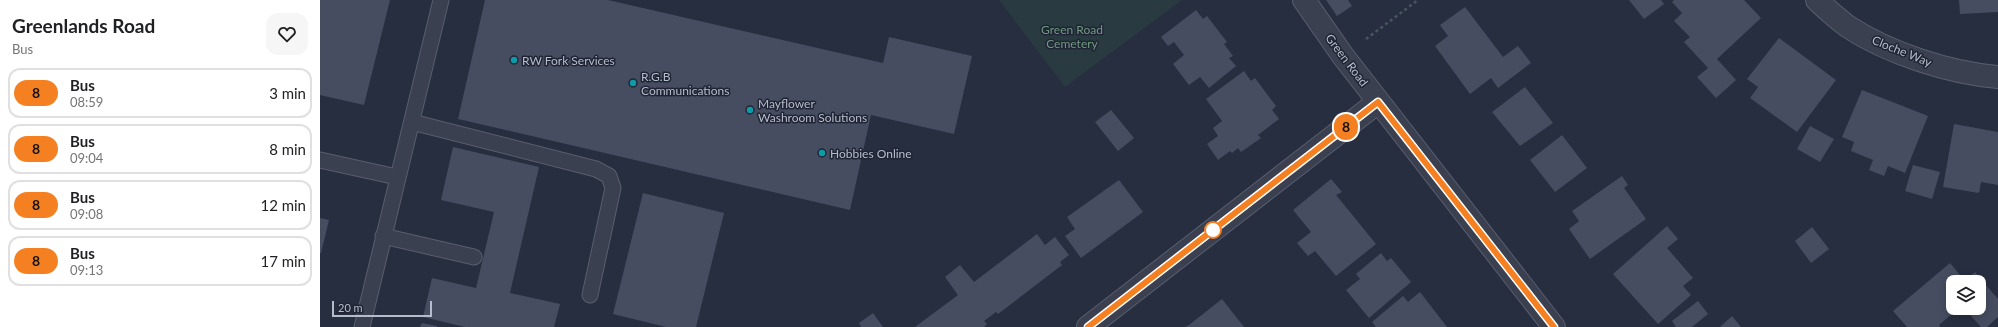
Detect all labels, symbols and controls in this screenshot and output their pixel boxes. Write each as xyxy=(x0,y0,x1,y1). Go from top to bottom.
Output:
button: heart xyxy=(266,13,308,55)
text: Greenlands Road xyxy=(12,14,155,37)
park label: Green Road Cemetery xyxy=(1041,22,1103,51)
street label: Green Road xyxy=(1322,31,1372,89)
street label: Cloche Way xyxy=(1870,32,1935,70)
text: Bus xyxy=(12,41,33,57)
place label: RW Fork Services xyxy=(522,53,615,68)
marker: RW Fork Services xyxy=(509,55,519,65)
place label: R.G.B Communications xyxy=(641,69,729,98)
text: Bus xyxy=(70,76,95,94)
marker: R.G.B Communications xyxy=(628,78,638,88)
text: 8 xyxy=(32,84,40,101)
text: 3 min xyxy=(269,84,306,102)
text: 08:59 xyxy=(70,94,103,110)
place label: Mayflower Washroom Solutions xyxy=(758,96,867,125)
marker: Mayflower Washroom Solutions xyxy=(745,105,755,115)
line badge: 8 xyxy=(1333,114,1359,140)
text: 8 xyxy=(1342,118,1350,135)
text: Bus xyxy=(70,132,95,150)
text: 8 xyxy=(32,140,40,157)
text: 8 min xyxy=(269,140,306,158)
place label: Hobbies Online xyxy=(830,146,912,161)
marker: Hobbies Online xyxy=(817,148,827,158)
text: 09:04 xyxy=(70,150,103,166)
text: Bus xyxy=(70,188,95,206)
text: 8 xyxy=(32,196,40,213)
text: 12 min xyxy=(260,196,306,214)
text: 09:08 xyxy=(70,206,103,222)
unlabelled marker xyxy=(1204,221,1222,239)
text: Bus xyxy=(70,244,95,262)
text: 8 xyxy=(32,252,40,269)
text: 17 min xyxy=(260,252,306,270)
text: 09:13 xyxy=(70,262,103,278)
map controls xyxy=(1946,275,1986,315)
button: layers xyxy=(1946,275,1986,315)
scale bar xyxy=(332,299,432,318)
text: 20 m xyxy=(338,301,363,314)

